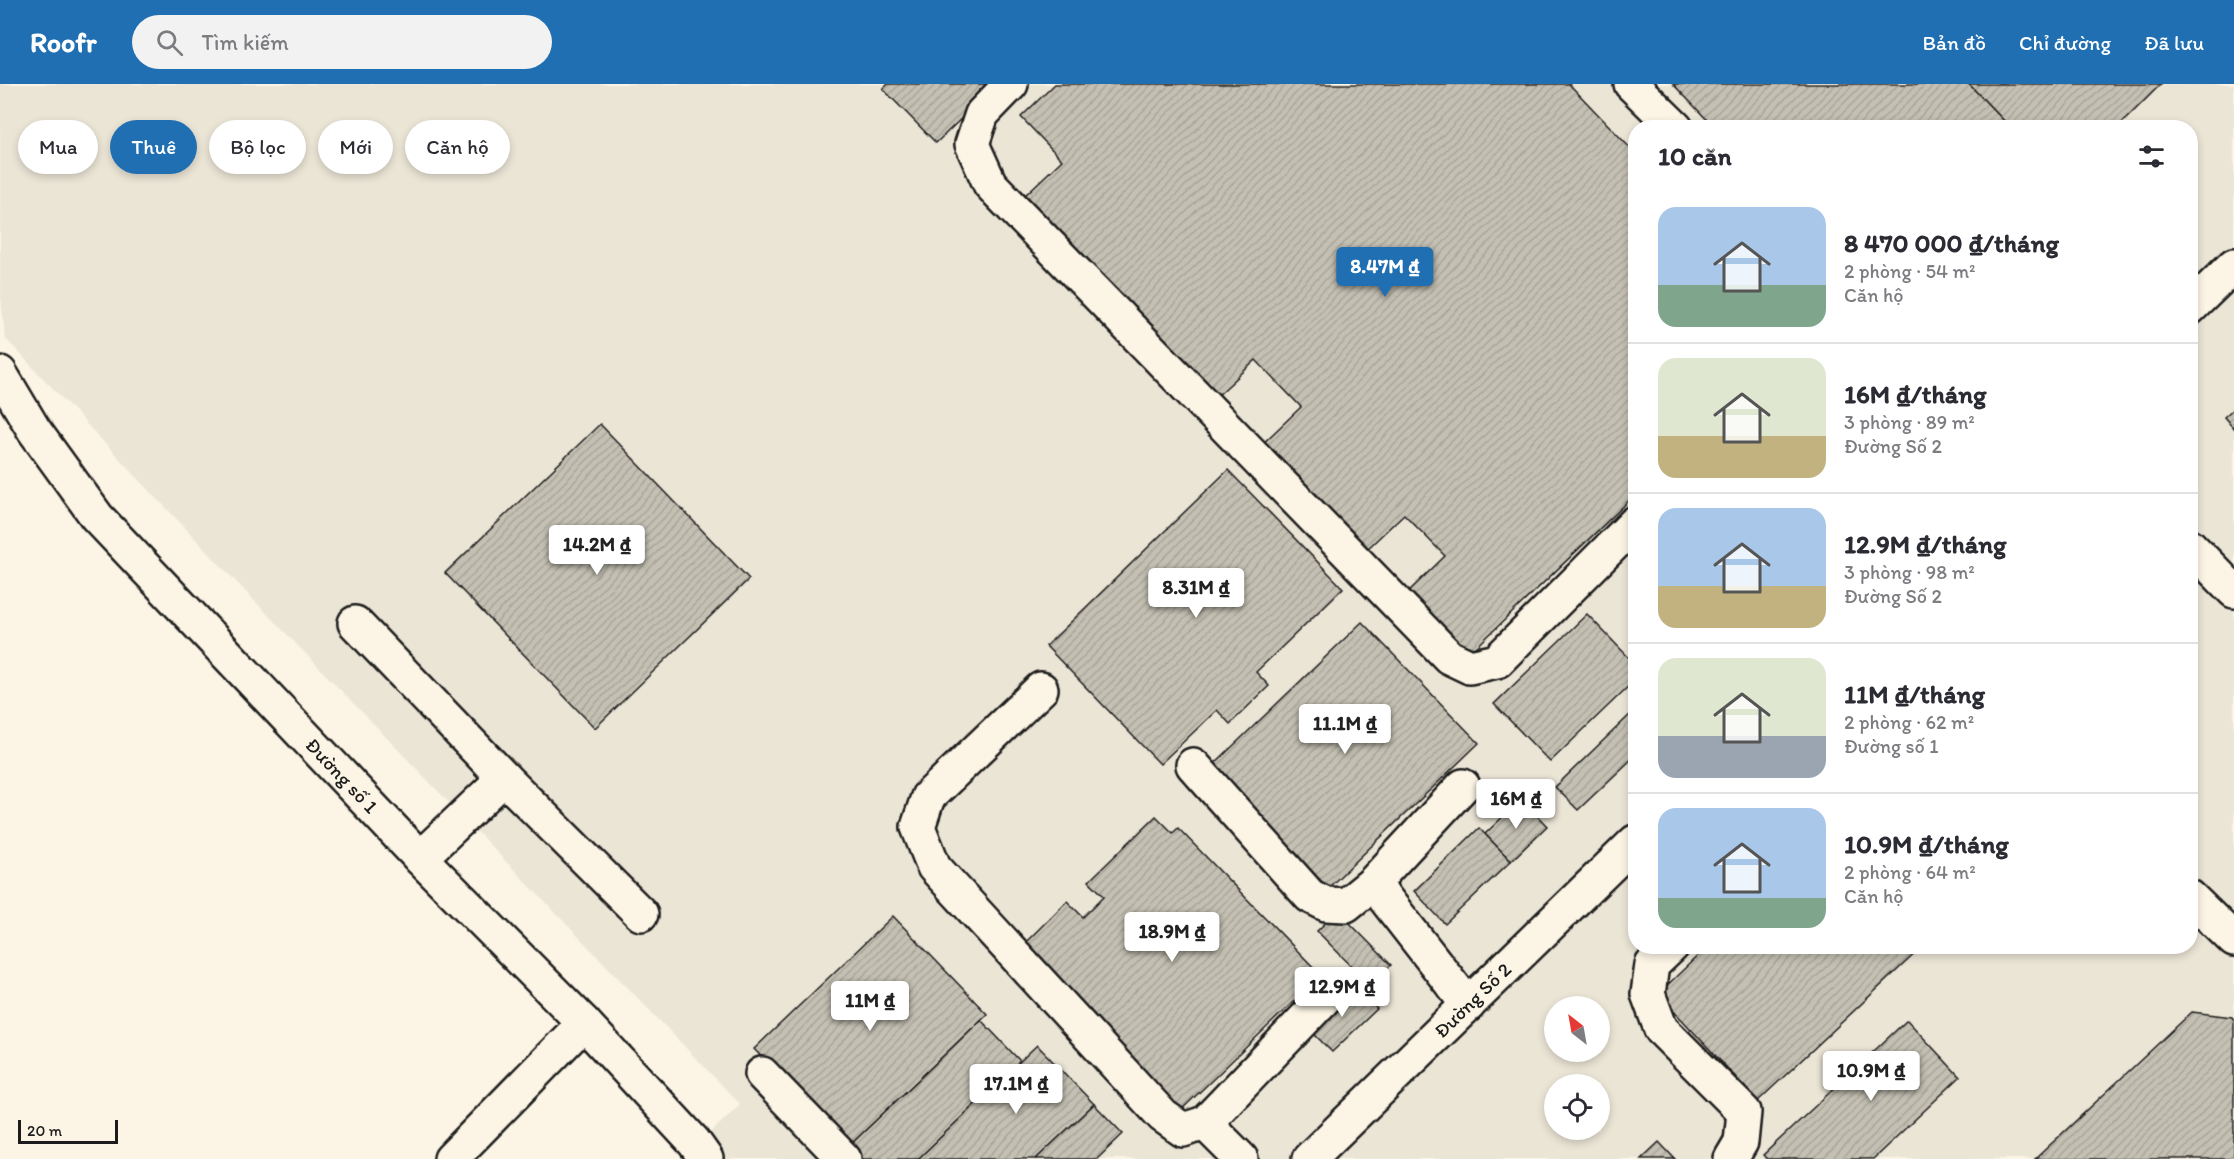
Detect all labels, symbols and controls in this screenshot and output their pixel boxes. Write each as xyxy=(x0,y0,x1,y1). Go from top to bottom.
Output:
search box xyxy=(132,15,552,69)
text: Roofr xyxy=(30,25,96,59)
icon: search xyxy=(153,26,186,59)
text: Tìm kiếm xyxy=(201,29,289,56)
text: Bản đồ xyxy=(1922,30,1986,55)
text: Chỉ đường xyxy=(2019,30,2111,55)
text: Đã lưu xyxy=(2144,30,2204,55)
chip: Mua xyxy=(18,120,98,174)
chip: Thuê xyxy=(110,120,197,174)
chip: Bộ lọc xyxy=(209,120,306,174)
chip: Mới xyxy=(318,120,393,174)
chip: Căn hộ xyxy=(405,120,510,174)
text: 10 căn xyxy=(1658,140,1732,172)
icon: filters xyxy=(2135,140,2168,173)
text: 8 470 000 ₫/tháng xyxy=(1844,227,2059,259)
icon: home xyxy=(1706,231,1778,303)
pin: 8.47M ₫ xyxy=(1330,247,1440,298)
text: 8.47M ₫ xyxy=(1350,254,1420,278)
text: 2 phòng · 54 m² xyxy=(1844,259,1976,283)
text: Căn hộ xyxy=(1844,283,1904,307)
text: 16M ₫/tháng xyxy=(1844,378,1986,410)
icon: home xyxy=(1706,382,1778,454)
text: 3 phòng · 89 m² xyxy=(1844,410,1975,434)
text: Đường Số 2 xyxy=(1844,434,1942,458)
pin: 14.2M ₫ xyxy=(542,525,652,576)
text: 12.9M ₫/tháng xyxy=(1844,528,2006,560)
text: 14.2M ₫ xyxy=(563,532,631,556)
icon: home xyxy=(1706,532,1778,604)
text: 3 phòng · 98 m² xyxy=(1844,560,1975,584)
pin: 8.31M ₫ xyxy=(1141,568,1251,619)
text: 8.31M ₫ xyxy=(1162,575,1230,599)
text: Đường Số 2 xyxy=(1844,584,1942,608)
text: 11M ₫/tháng xyxy=(1844,678,1985,710)
icon: home xyxy=(1706,682,1778,754)
pin: 11.1M ₫ xyxy=(1290,704,1400,755)
text: 2 phòng · 62 m² xyxy=(1844,710,1974,734)
text: 11.1M ₫ xyxy=(1313,711,1377,735)
street label: Đường số 1 xyxy=(301,733,383,818)
text: Đường số 1 xyxy=(1844,734,1939,758)
pin: 16M ₫ xyxy=(1474,779,1558,830)
text: 16M ₫ xyxy=(1490,786,1542,810)
text: 10.9M ₫/tháng xyxy=(1844,828,2009,860)
icon: home xyxy=(1706,832,1778,904)
text: 2 phòng · 64 m² xyxy=(1844,860,1976,884)
text: Căn hộ xyxy=(1844,884,1904,908)
pin: 18.9M ₫ xyxy=(1117,912,1227,963)
text: 18.9M ₫ xyxy=(1138,919,1206,943)
street label: Đường Số 2 xyxy=(1429,957,1516,1043)
pin: 12.9M ₫ xyxy=(1287,967,1397,1018)
text: 12.9M ₫ xyxy=(1309,974,1375,998)
pin: 11M ₫ xyxy=(828,981,912,1032)
text: 11M ₫ xyxy=(845,988,895,1012)
north arrow xyxy=(1544,996,1610,1062)
map controls xyxy=(1544,996,1610,1140)
pin: 10.9M ₫ xyxy=(1816,1051,1926,1102)
text: 10.9M ₫ xyxy=(1837,1058,1905,1082)
pin: 17.1M ₫ xyxy=(961,1064,1071,1115)
text: 17.1M ₫ xyxy=(984,1071,1048,1095)
button: locate xyxy=(1544,1074,1610,1140)
scale bar xyxy=(18,1117,118,1144)
text: 20 m xyxy=(27,1121,62,1140)

